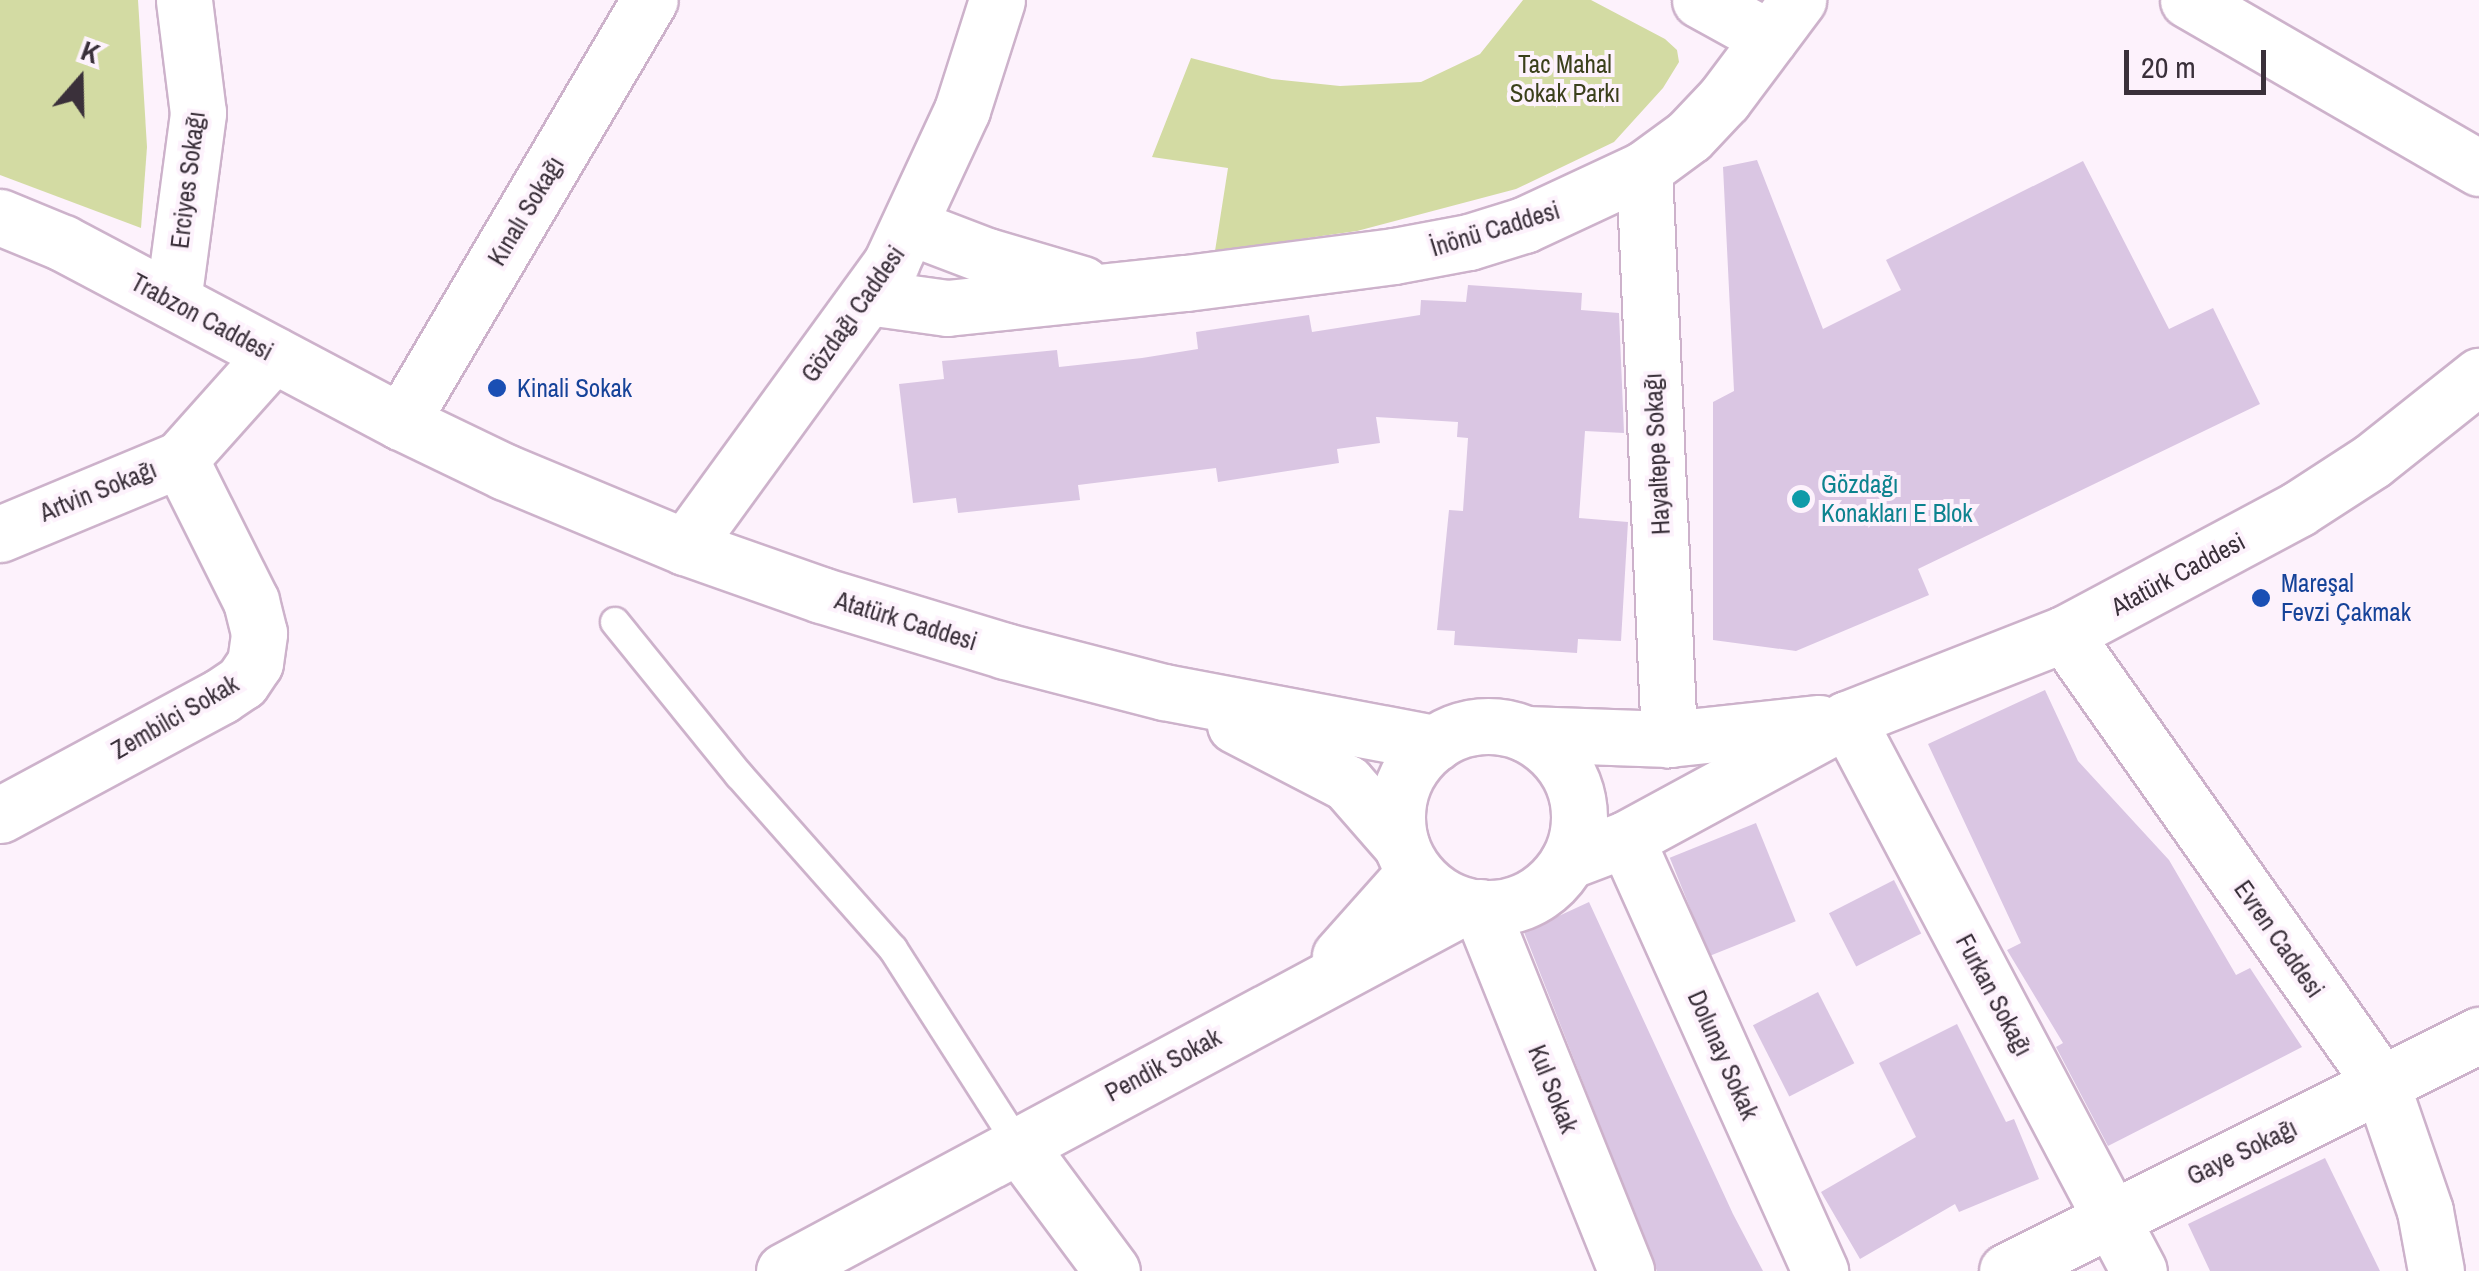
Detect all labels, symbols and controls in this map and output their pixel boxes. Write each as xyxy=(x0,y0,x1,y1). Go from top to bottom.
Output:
north arrow xyxy=(30,30,130,130)
scale bar xyxy=(2129,30,2272,92)
text: K xyxy=(76,31,105,72)
text: 20 m xyxy=(2141,47,2196,87)
park label: Tac Mahal Sokak Parkı xyxy=(1510,50,1620,109)
street label: Erciyes Sokağı xyxy=(165,110,211,250)
street label: Kınalı Sokağı xyxy=(482,151,570,271)
street label: İnönü Caddesi xyxy=(1427,195,1563,263)
street label: Gözdağı Caddesi xyxy=(795,240,911,388)
street label: Trabzon Caddesi xyxy=(126,267,278,367)
street label: Hayaltepe Sokağı xyxy=(1638,372,1676,536)
place label: Kinali Sokak xyxy=(517,373,632,403)
marker: Kinali Sokak xyxy=(486,377,508,399)
street label: Artvin Sokağı xyxy=(35,454,161,528)
place label: Gözdağı Konakları E Blok xyxy=(1821,470,1973,529)
marker: Gözdağı Konakları E Blok xyxy=(1790,488,1812,510)
street label: Atatürk Caddesi xyxy=(2106,526,2250,622)
place label: Mareşal Fevzi̇ Çakmak xyxy=(2281,569,2411,628)
street label: Atatürk Caddesi xyxy=(831,585,981,657)
marker: Mareşal Fevzi̇ Çakmak xyxy=(2250,587,2272,609)
street label: Zembilci Sokak xyxy=(106,669,244,765)
street label: Evren Caddesi xyxy=(2228,875,2330,1003)
street label: Furkan Sokağı xyxy=(1949,929,2039,1061)
street label: Dolunay Sokak xyxy=(1681,986,1765,1124)
street label: Pendik Sokak xyxy=(1100,1022,1226,1108)
street label: Kul Sokak xyxy=(1522,1041,1584,1137)
street label: Gaye Sokağı xyxy=(2182,1113,2302,1191)

